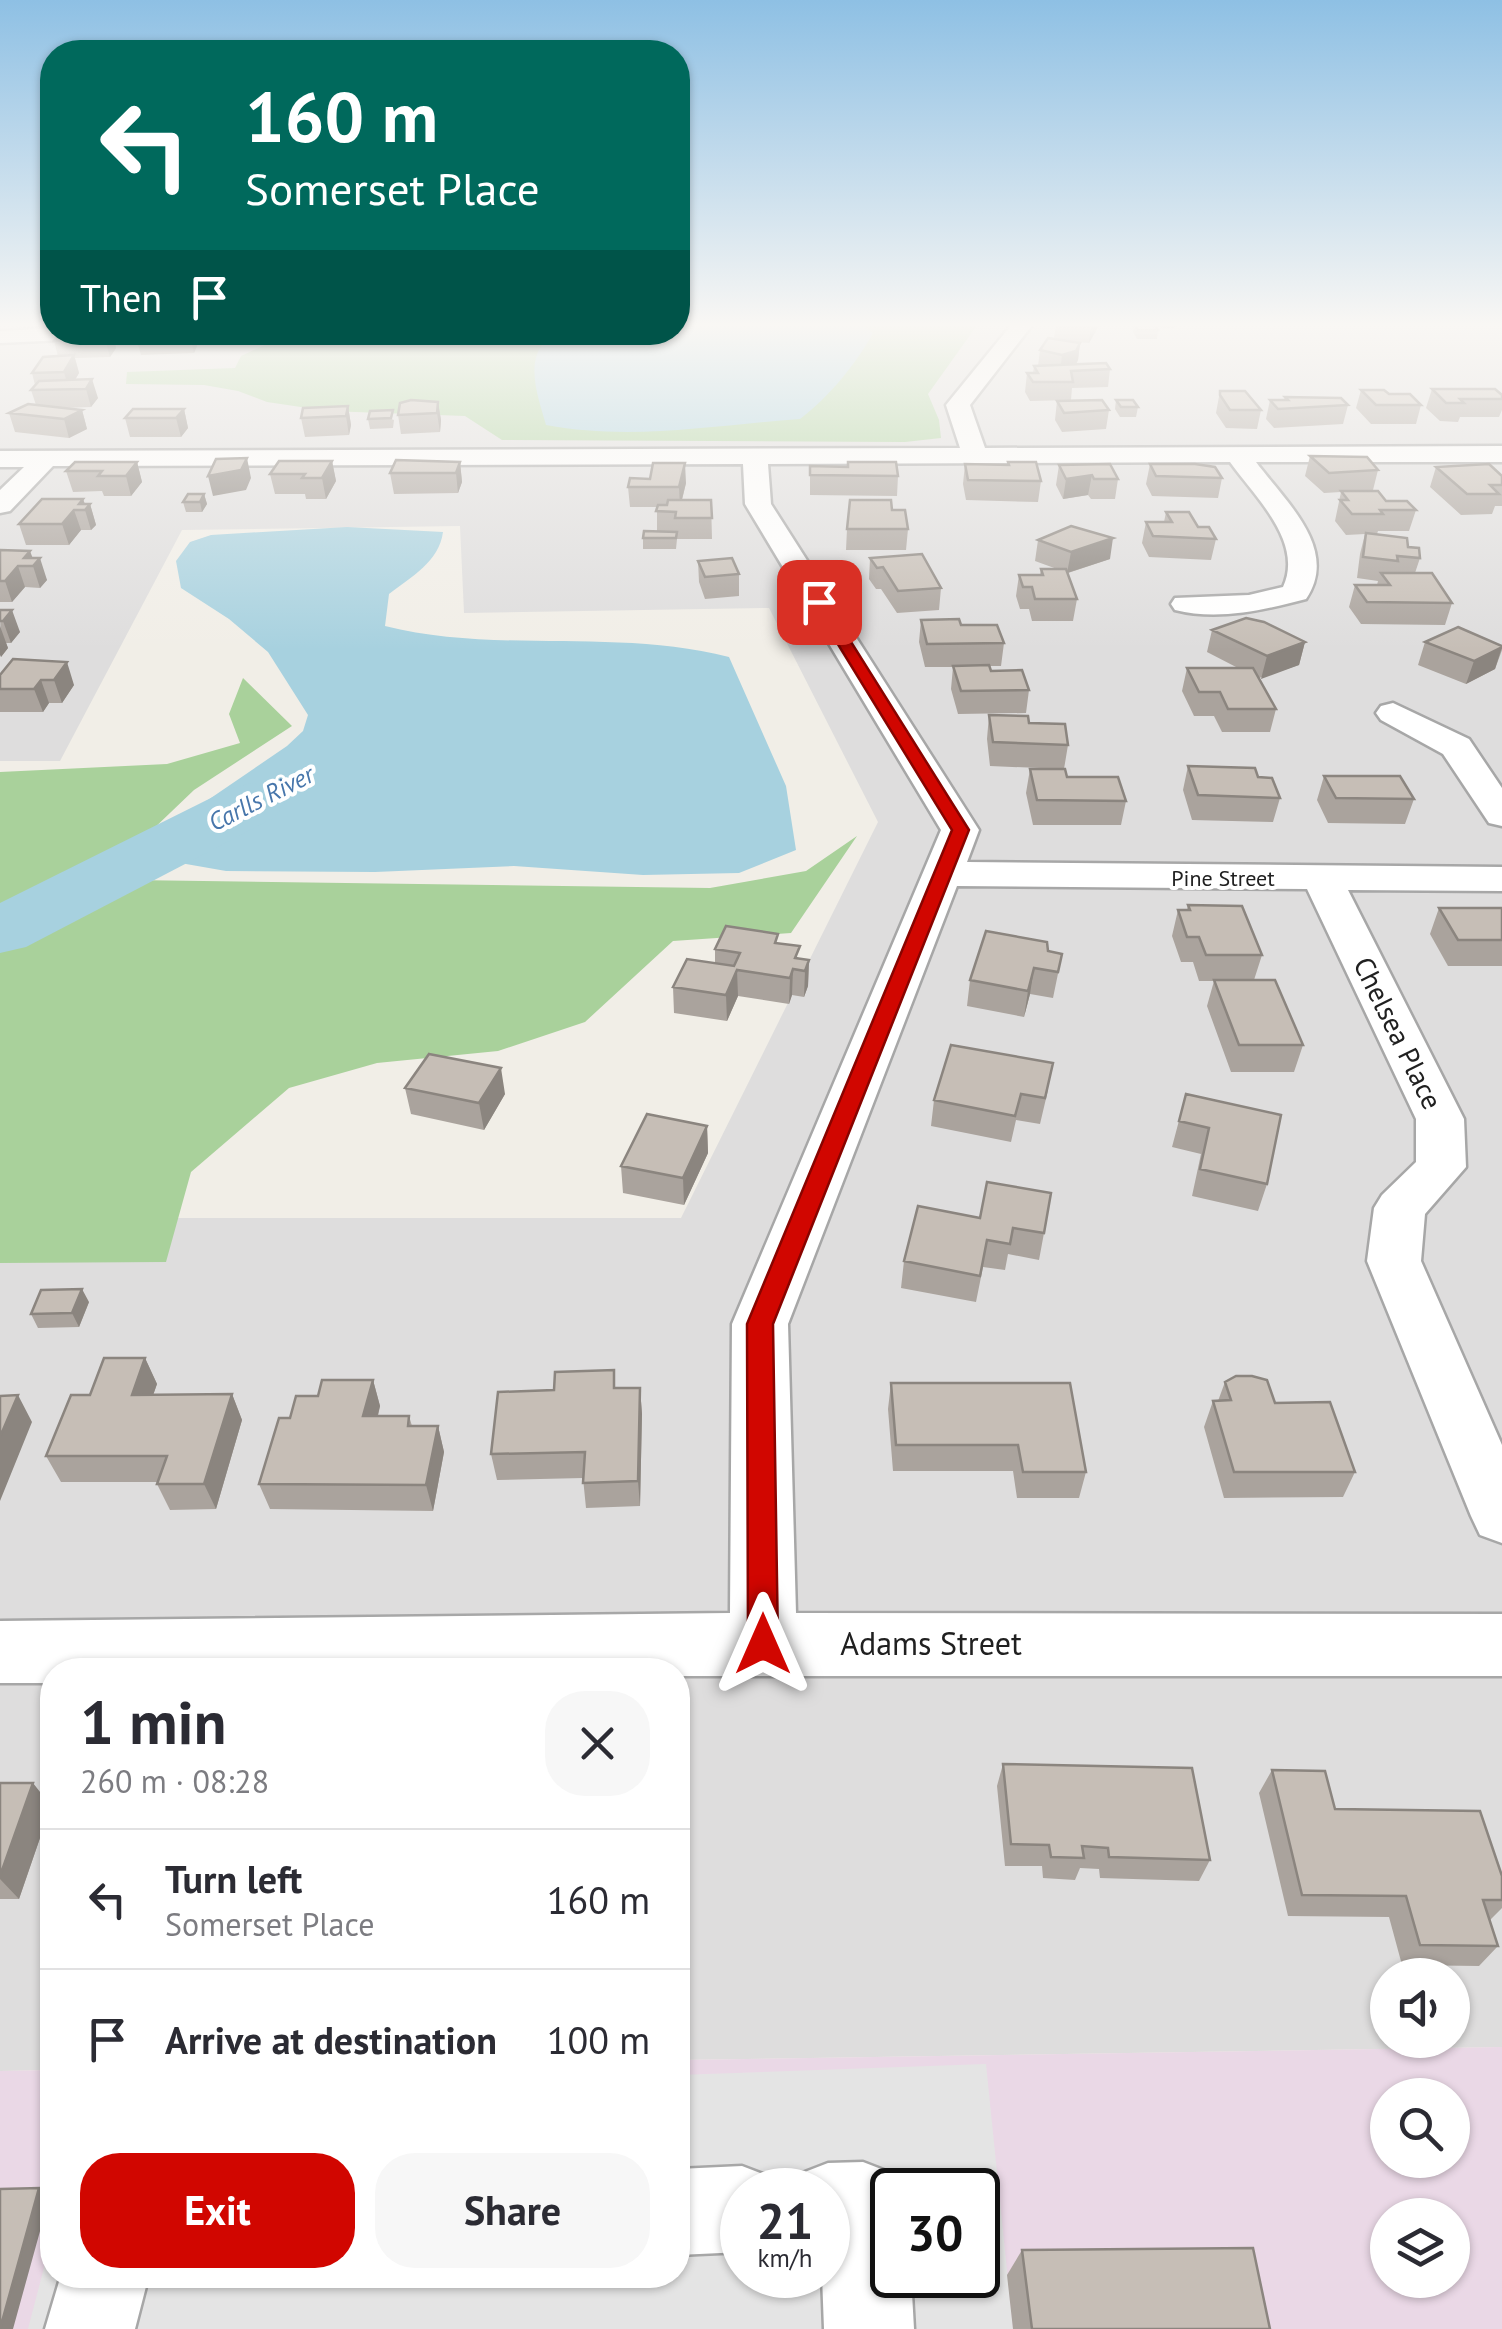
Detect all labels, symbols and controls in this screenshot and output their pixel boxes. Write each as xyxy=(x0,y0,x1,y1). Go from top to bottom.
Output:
text: 160 m xyxy=(245,71,438,161)
icon: left xyxy=(80,80,210,210)
text: Somerset Place xyxy=(245,159,540,217)
icon: arrive xyxy=(182,270,237,325)
text: Then xyxy=(80,273,162,322)
pin xyxy=(777,560,862,645)
icon: arrive xyxy=(792,575,847,630)
water label: Carlls River xyxy=(203,757,321,838)
street label: Pine Street xyxy=(1171,864,1275,892)
street label: Chelsea Place xyxy=(1346,951,1451,1115)
position arrow xyxy=(711,1592,815,1696)
street label: Adams Street xyxy=(840,1622,1022,1664)
text: 1 min xyxy=(80,1683,226,1761)
button: close xyxy=(545,1691,650,1796)
text: 260 m · 08:28 xyxy=(80,1760,269,1802)
text: Turn left xyxy=(165,1854,302,1903)
icon: left xyxy=(80,1872,135,1927)
text: 160 m xyxy=(547,1875,650,1924)
text: Somerset Place xyxy=(165,1903,374,1945)
map controls xyxy=(1370,1958,1470,2298)
button: sound xyxy=(1370,1958,1470,2058)
icon: arrive xyxy=(80,2012,135,2067)
text: Arrive at destination xyxy=(165,2015,497,2064)
text: 100 m xyxy=(547,2015,650,2064)
button: search xyxy=(1370,2078,1470,2178)
button: Exit xyxy=(80,2153,355,2268)
button: Share xyxy=(375,2153,650,2268)
speed limit sign: 30 xyxy=(870,2168,1000,2298)
text: 21 xyxy=(757,2188,813,2253)
button: layers xyxy=(1370,2198,1470,2298)
text: km/h xyxy=(758,2242,812,2274)

